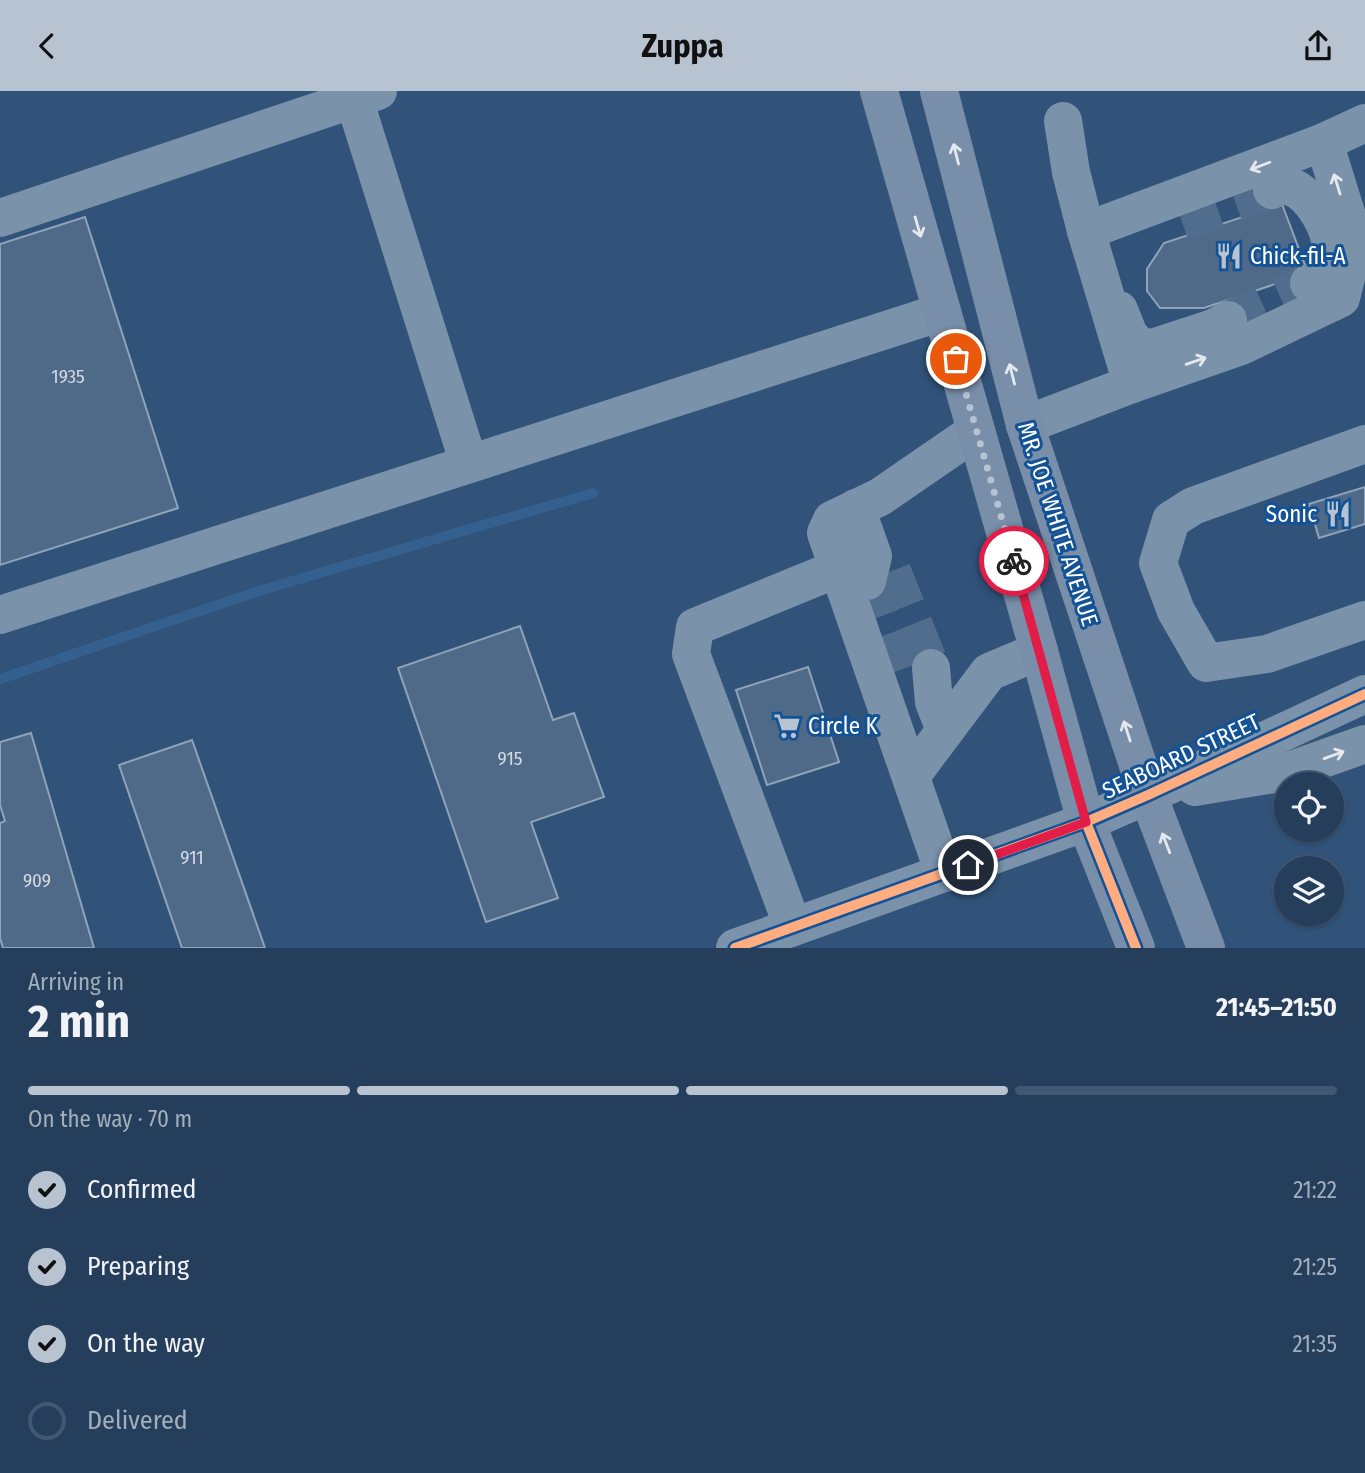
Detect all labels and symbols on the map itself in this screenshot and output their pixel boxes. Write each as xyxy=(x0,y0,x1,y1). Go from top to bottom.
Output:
one-way arrow xyxy=(949,143,962,166)
one-way arrow xyxy=(1249,161,1271,173)
one-way arrow xyxy=(1329,174,1342,196)
one-way arrow xyxy=(912,216,925,238)
restaurant icon: Chick-fil-A xyxy=(1214,241,1244,271)
place label: Chick-fil-A xyxy=(1250,242,1346,270)
pin xyxy=(926,329,986,389)
one-way arrow xyxy=(1185,354,1207,366)
one-way arrow xyxy=(1005,363,1018,386)
house number: 1935 xyxy=(51,365,85,388)
street label: MR. JOE WHITE AVENUE xyxy=(1012,419,1104,629)
restaurant icon: Sonic xyxy=(1323,499,1353,529)
place label: Sonic xyxy=(1266,500,1317,528)
courier xyxy=(979,526,1049,596)
street label: SEABOARD STREET xyxy=(1098,707,1265,805)
supermarket icon: Circle K xyxy=(772,711,802,741)
place label: Circle K xyxy=(808,712,878,740)
one-way arrow xyxy=(1119,720,1132,742)
house number: 915 xyxy=(497,747,523,770)
one-way arrow xyxy=(1323,748,1345,761)
one-way arrow xyxy=(1159,833,1172,855)
pin xyxy=(938,835,998,895)
house number: 911 xyxy=(180,846,204,869)
house number: 909 xyxy=(23,869,51,892)

